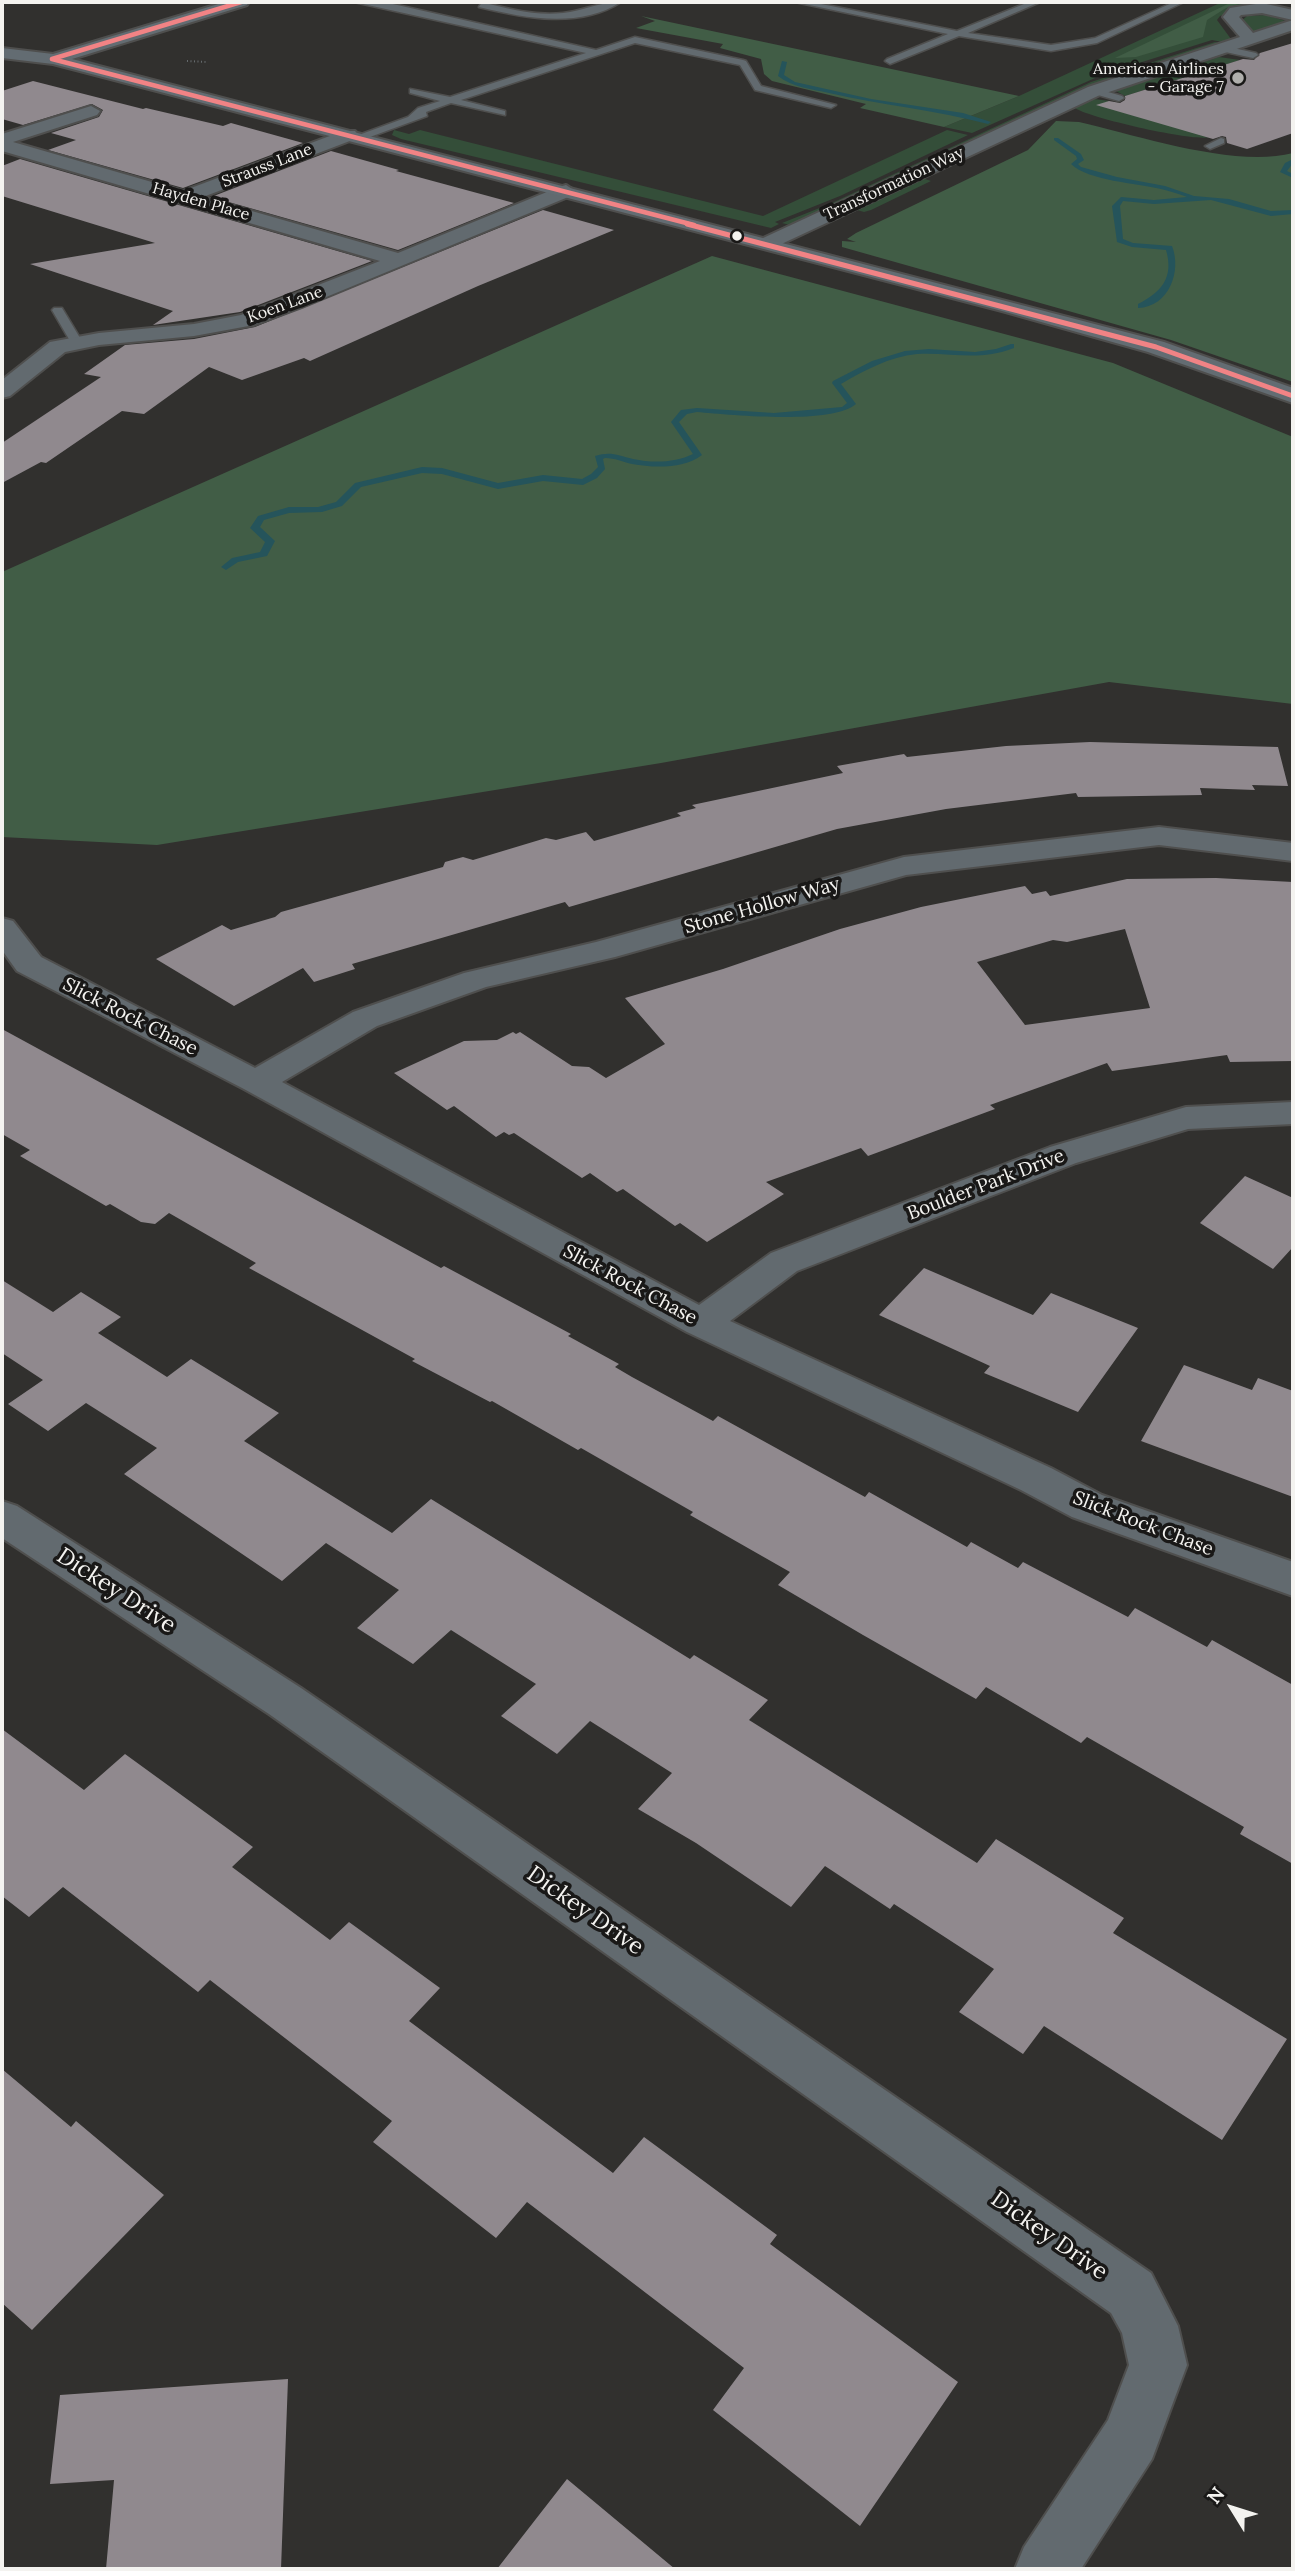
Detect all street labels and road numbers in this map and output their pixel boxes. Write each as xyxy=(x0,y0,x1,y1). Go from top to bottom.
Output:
street label: Strauss Lane xyxy=(219,140,315,192)
street label: Transformation Way xyxy=(821,143,967,225)
street label: Hayden Place xyxy=(150,179,252,225)
street label: Koen Lane xyxy=(245,282,325,328)
street label: Stone Hollow Way xyxy=(682,873,842,939)
street label: Slick Rock Chase xyxy=(59,973,201,1061)
street label: Boulder Park Drive xyxy=(904,1145,1068,1225)
street label: Slick Rock Chase xyxy=(559,1240,701,1330)
street label: Slick Rock Chase xyxy=(1070,1487,1216,1561)
street label: Dickey Drive xyxy=(51,1542,181,1640)
street label: Dickey Drive xyxy=(521,1861,649,1961)
street label: Dickey Drive xyxy=(985,2186,1113,2286)

